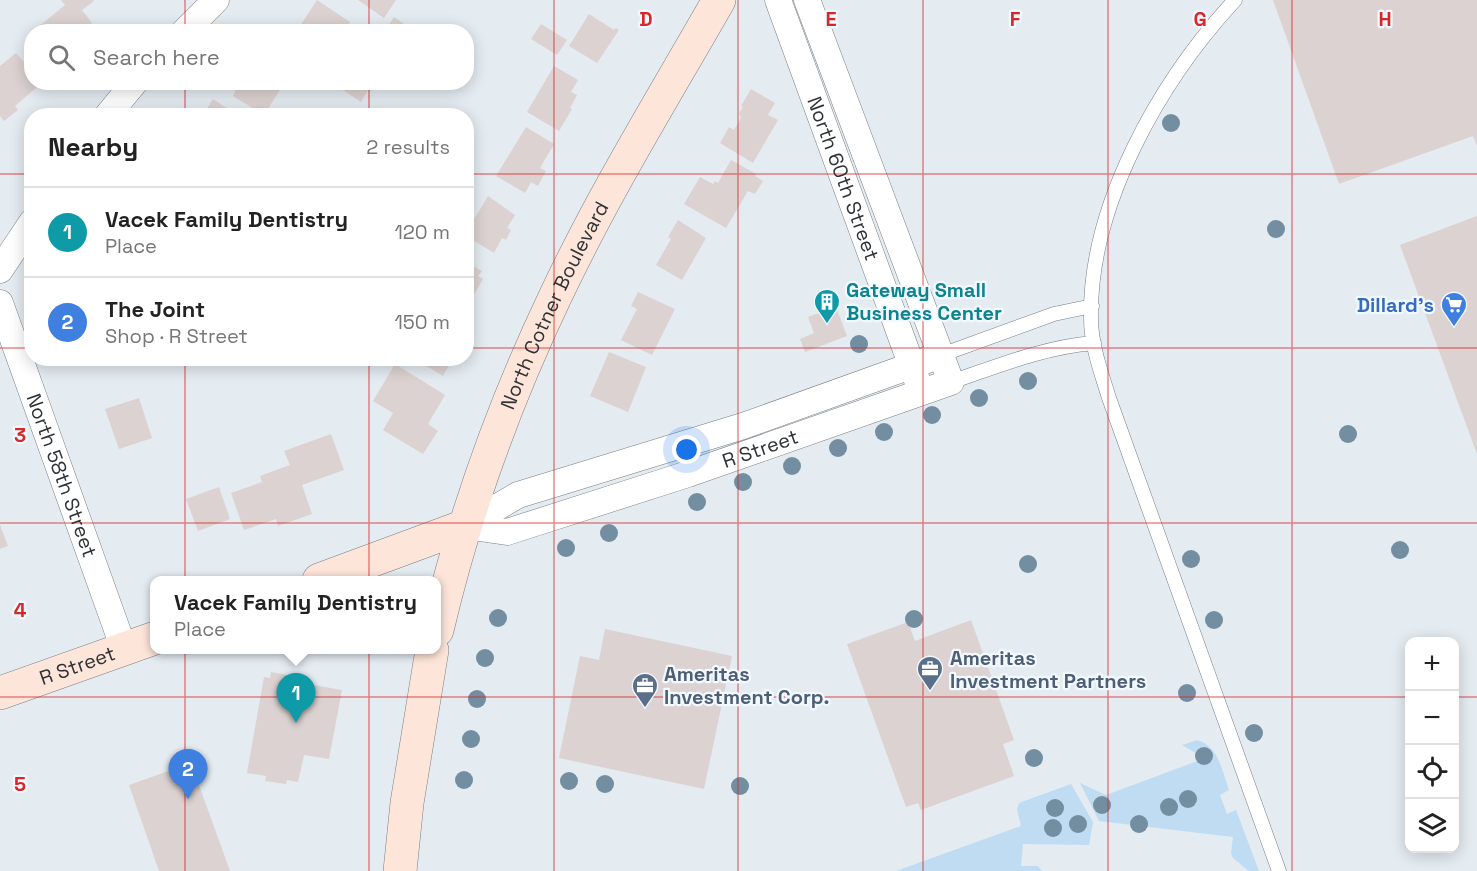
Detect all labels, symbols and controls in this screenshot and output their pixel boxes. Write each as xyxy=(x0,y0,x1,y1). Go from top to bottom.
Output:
text: D xyxy=(639,6,653,32)
text: E xyxy=(825,6,837,32)
text: F xyxy=(1010,6,1021,32)
text: G xyxy=(1193,6,1207,32)
text: H xyxy=(1378,6,1392,32)
search box xyxy=(24,24,474,90)
icon: search xyxy=(45,41,78,74)
text: Search here xyxy=(93,43,220,71)
street label: North 60th Street xyxy=(801,93,885,264)
text: Nearby xyxy=(48,130,138,164)
text: 2 results xyxy=(366,134,450,160)
street label: North Cotner Boulevard xyxy=(494,197,614,413)
text: Vacek Family Dentistry xyxy=(105,205,348,233)
text: 1 xyxy=(63,219,72,245)
text: 120 m xyxy=(394,219,450,245)
text: Place xyxy=(105,233,157,259)
place label: Gateway Small Business Center xyxy=(846,277,1002,326)
building icon: Gateway Small Business Center xyxy=(812,287,842,325)
supermarket icon: Dillard's xyxy=(1439,290,1469,328)
place label: Dillard's xyxy=(1357,292,1434,318)
text: The Joint xyxy=(105,295,205,323)
text: 2 xyxy=(62,309,73,335)
text: 150 m xyxy=(395,309,450,335)
text: Shop · R Street xyxy=(105,323,248,349)
street label: North 58th Street xyxy=(20,390,103,561)
text: 3 xyxy=(14,422,26,448)
street label: R Street xyxy=(719,423,802,474)
your location xyxy=(672,435,701,464)
popup xyxy=(150,576,441,654)
text: Vacek Family Dentistry xyxy=(174,588,417,616)
text: 4 xyxy=(14,597,27,623)
text: Place xyxy=(174,616,226,642)
map controls xyxy=(1405,637,1459,853)
button: + xyxy=(1405,637,1459,691)
street label: R Street xyxy=(36,640,119,691)
place label: Ameritas Investment Partners xyxy=(950,645,1146,694)
office icon: Ameritas Investment Partners xyxy=(915,654,945,692)
place label: Ameritas Investment Corp. xyxy=(664,661,829,710)
office icon: Ameritas Investment Corp. xyxy=(630,671,660,709)
pin: 1 xyxy=(276,674,316,723)
button: − xyxy=(1405,691,1459,745)
button: locate xyxy=(1405,745,1459,799)
pin: 2 xyxy=(168,750,207,799)
text: 5 xyxy=(14,771,26,797)
button: layers xyxy=(1405,799,1459,853)

